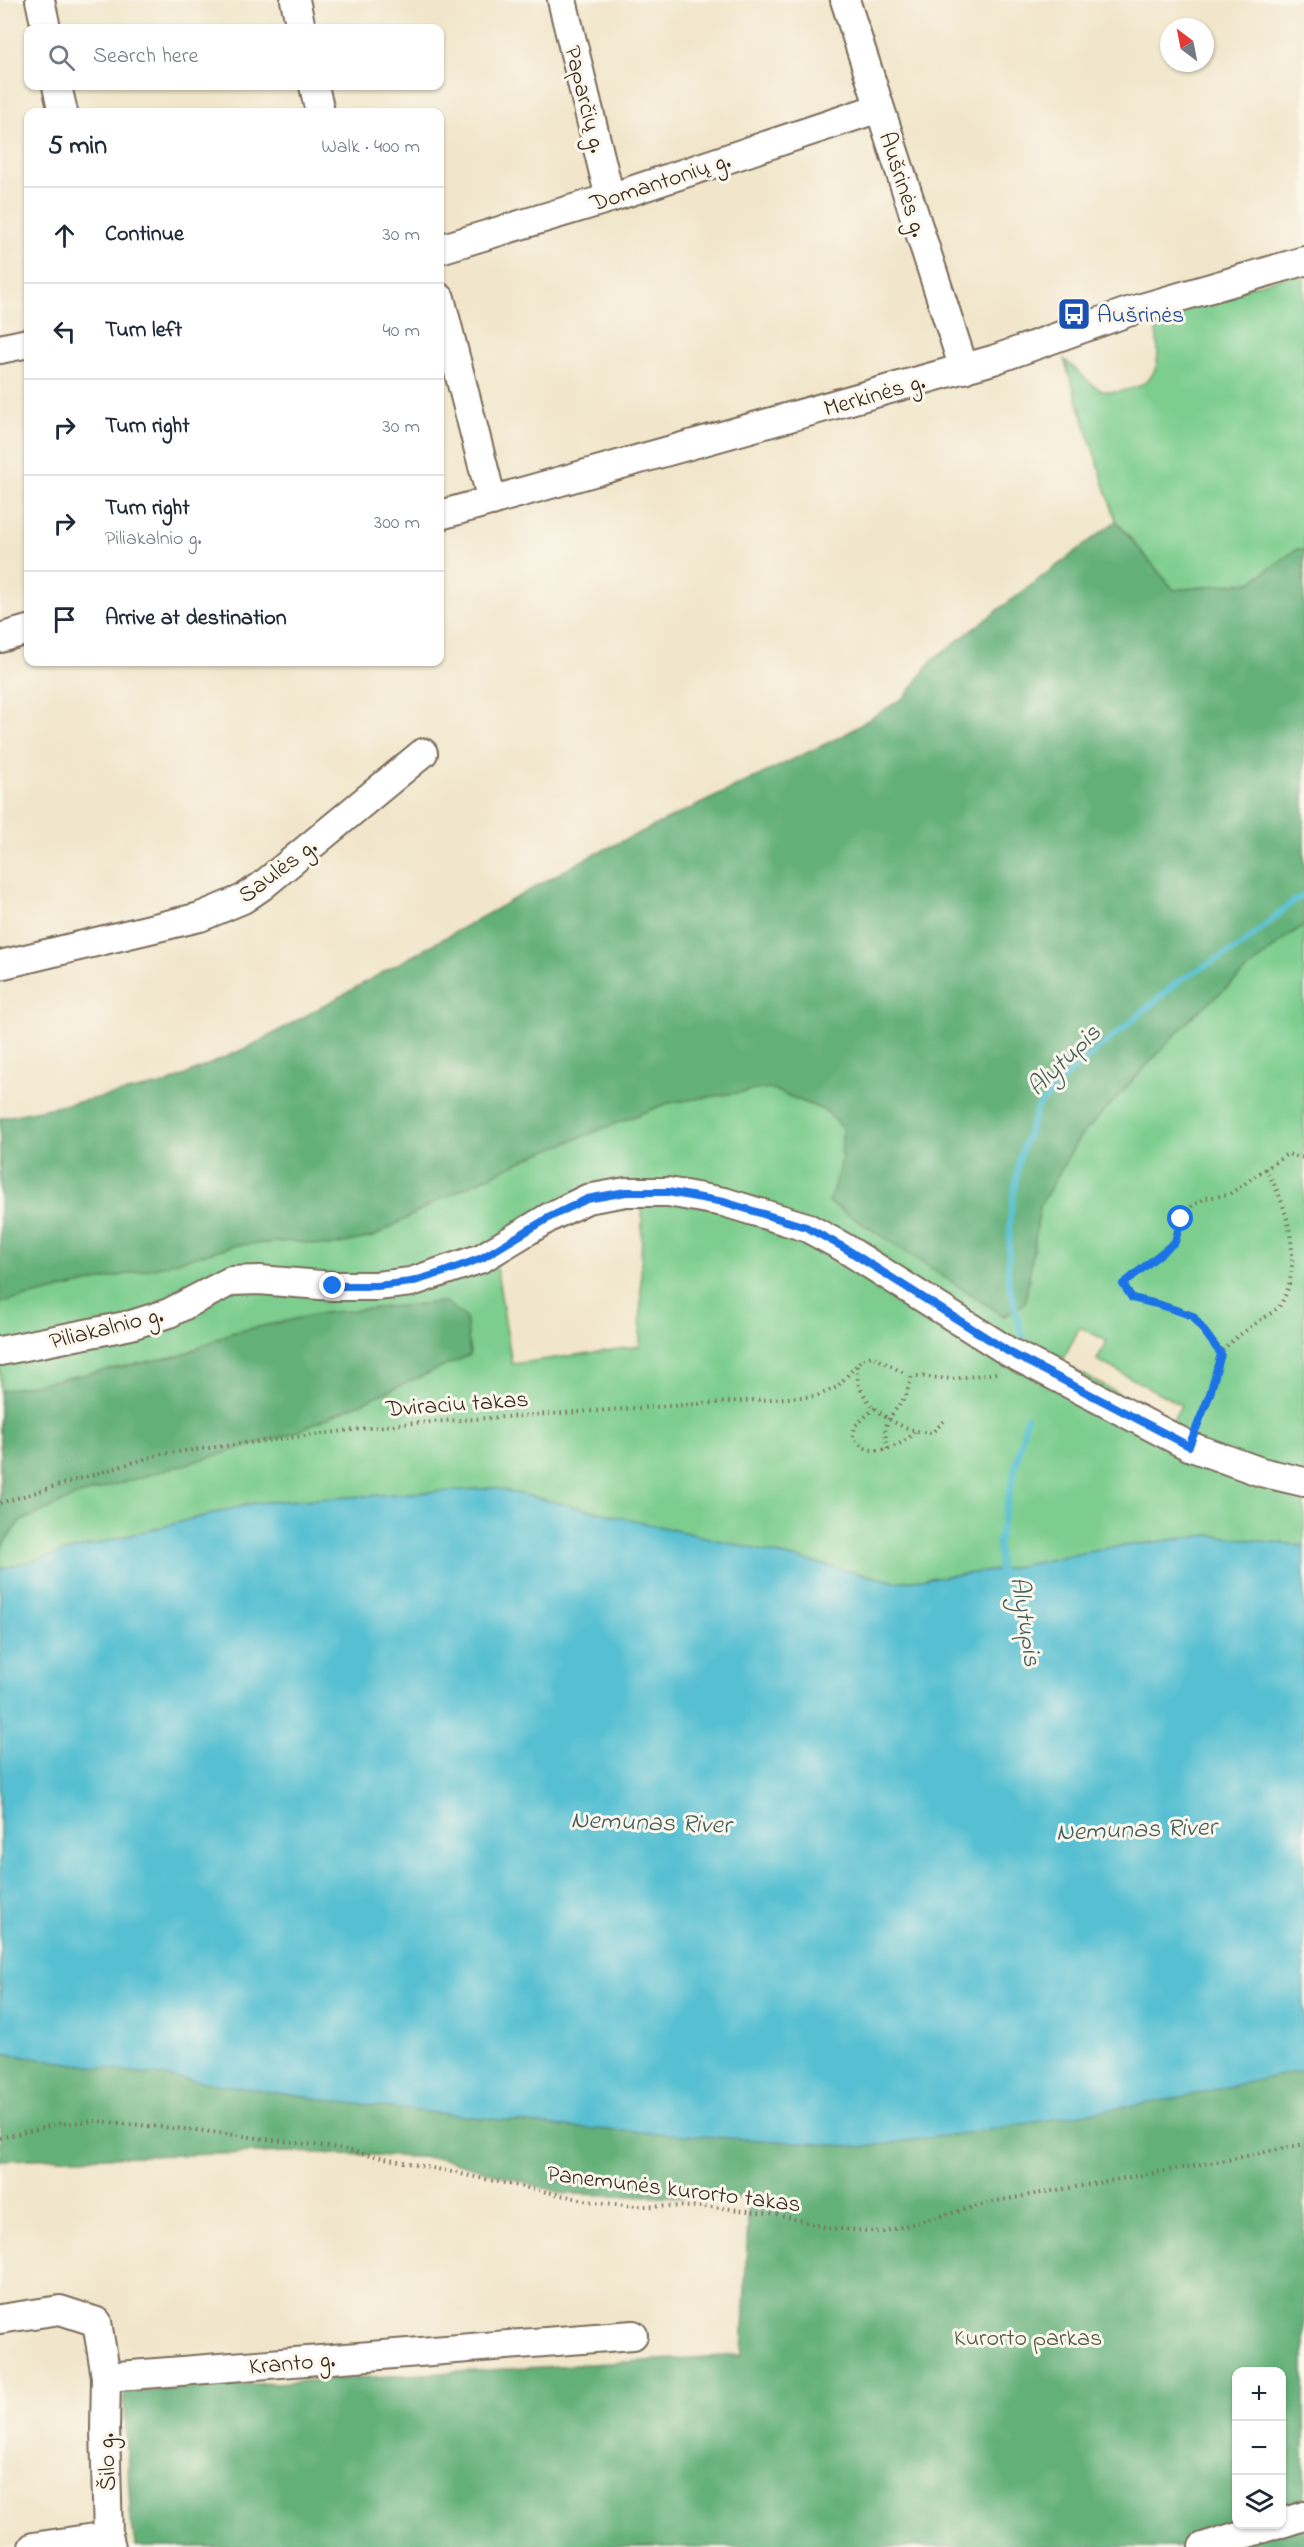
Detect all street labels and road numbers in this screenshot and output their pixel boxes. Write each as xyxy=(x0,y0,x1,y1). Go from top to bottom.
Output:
street label: Paparčių g. xyxy=(553,42,614,157)
street label: Aušrinės g. xyxy=(868,128,935,242)
street label: Domantonių g. xyxy=(585,144,735,223)
street label: Merkinės g. xyxy=(820,365,930,428)
street label: Saulės g. xyxy=(232,831,325,913)
street label: Piliakalnio g. xyxy=(46,1298,167,1360)
street label: Dviraciu takas xyxy=(384,1383,530,1428)
street label: Panemunės kurorto takas xyxy=(545,2158,803,2223)
street label: Kranto g. xyxy=(248,2343,337,2386)
street label: Šilo g. xyxy=(90,2432,127,2491)

